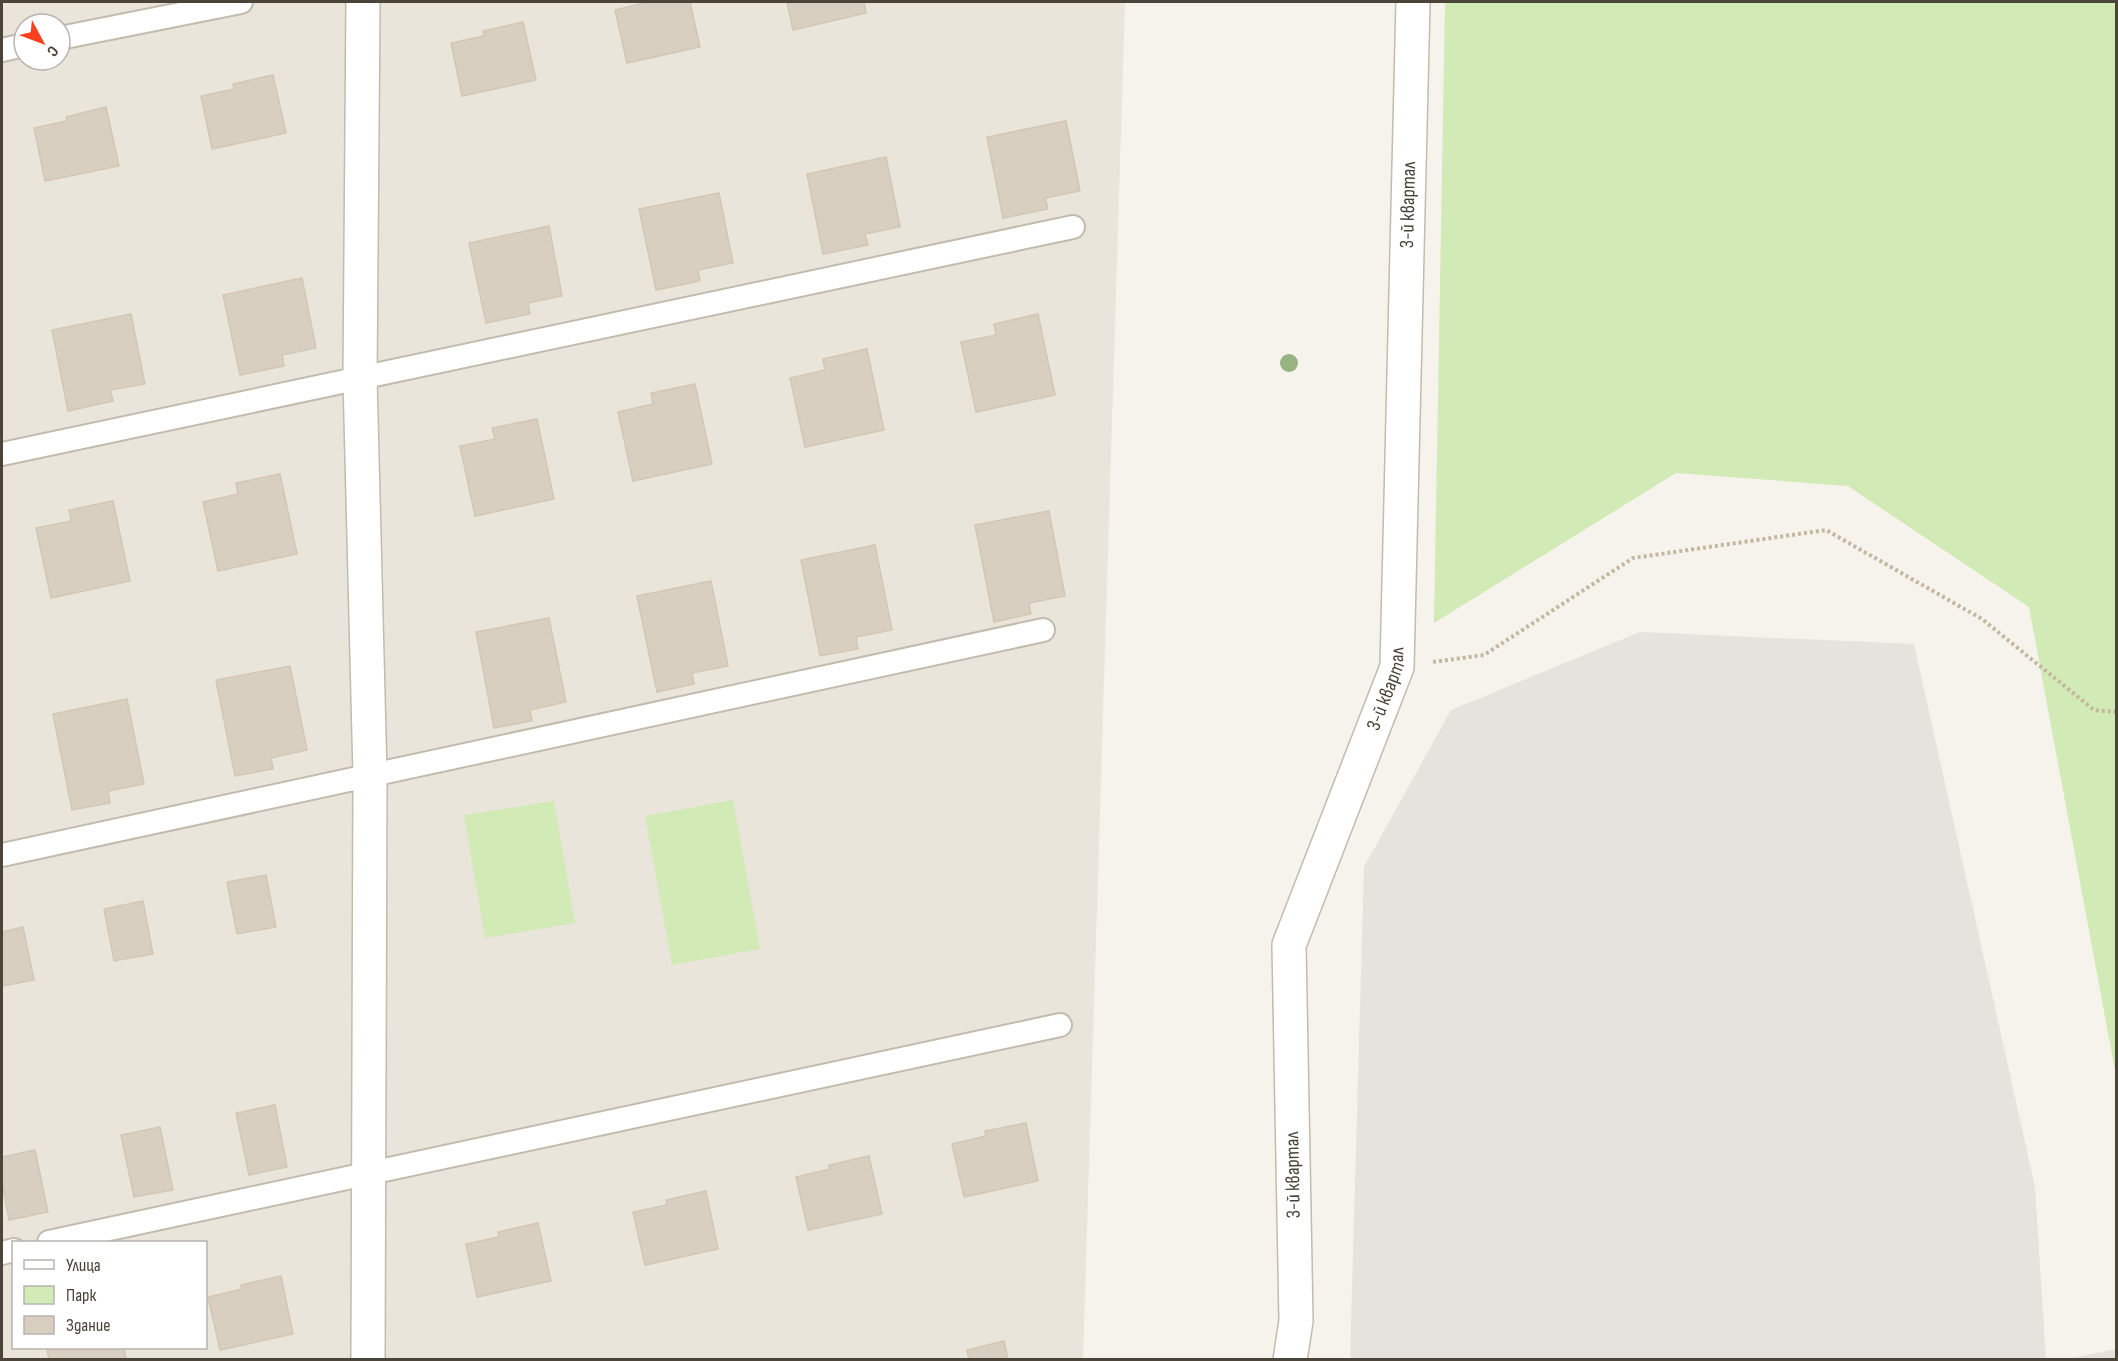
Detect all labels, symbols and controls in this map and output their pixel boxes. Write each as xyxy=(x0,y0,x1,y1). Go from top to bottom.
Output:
north arrow xyxy=(12,12,72,72)
text: С xyxy=(42,42,62,60)
street label: 3-й квартал xyxy=(1395,161,1421,249)
street label: 3-й квартал xyxy=(1361,647,1410,734)
street label: 3-й квартал xyxy=(1280,1131,1306,1219)
legend xyxy=(12,1241,207,1349)
text: Улица xyxy=(66,1255,101,1276)
text: Парк xyxy=(66,1285,97,1306)
text: Здание xyxy=(66,1315,111,1336)

